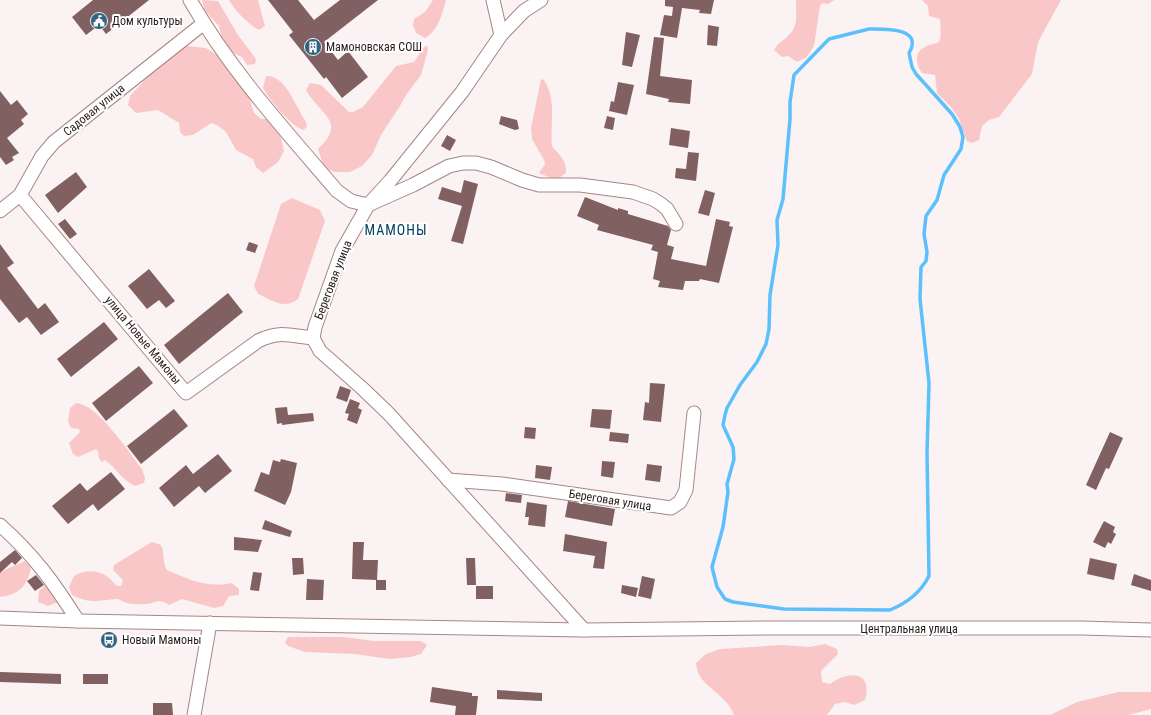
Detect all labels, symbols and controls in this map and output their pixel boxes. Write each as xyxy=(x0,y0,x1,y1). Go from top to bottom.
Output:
public building icon: Дом культуры xyxy=(89,11,109,31)
place label: Дом культуры xyxy=(112,14,183,28)
building icon: Мамоновская СОШ xyxy=(303,37,323,57)
place label: Мамоновская СОШ xyxy=(326,40,422,54)
street label: Садовая улица xyxy=(61,81,127,139)
district label: МАМОНЫ xyxy=(364,222,428,238)
street label: Береговая улица xyxy=(312,238,355,321)
street label: улица Новые Мамоны xyxy=(102,293,184,387)
street label: Береговая улица xyxy=(568,487,653,513)
street label: Центральная улица xyxy=(860,622,958,636)
bus stop icon: Новый Мамоны xyxy=(99,630,119,650)
place label: Новый Мамоны xyxy=(122,633,201,647)

